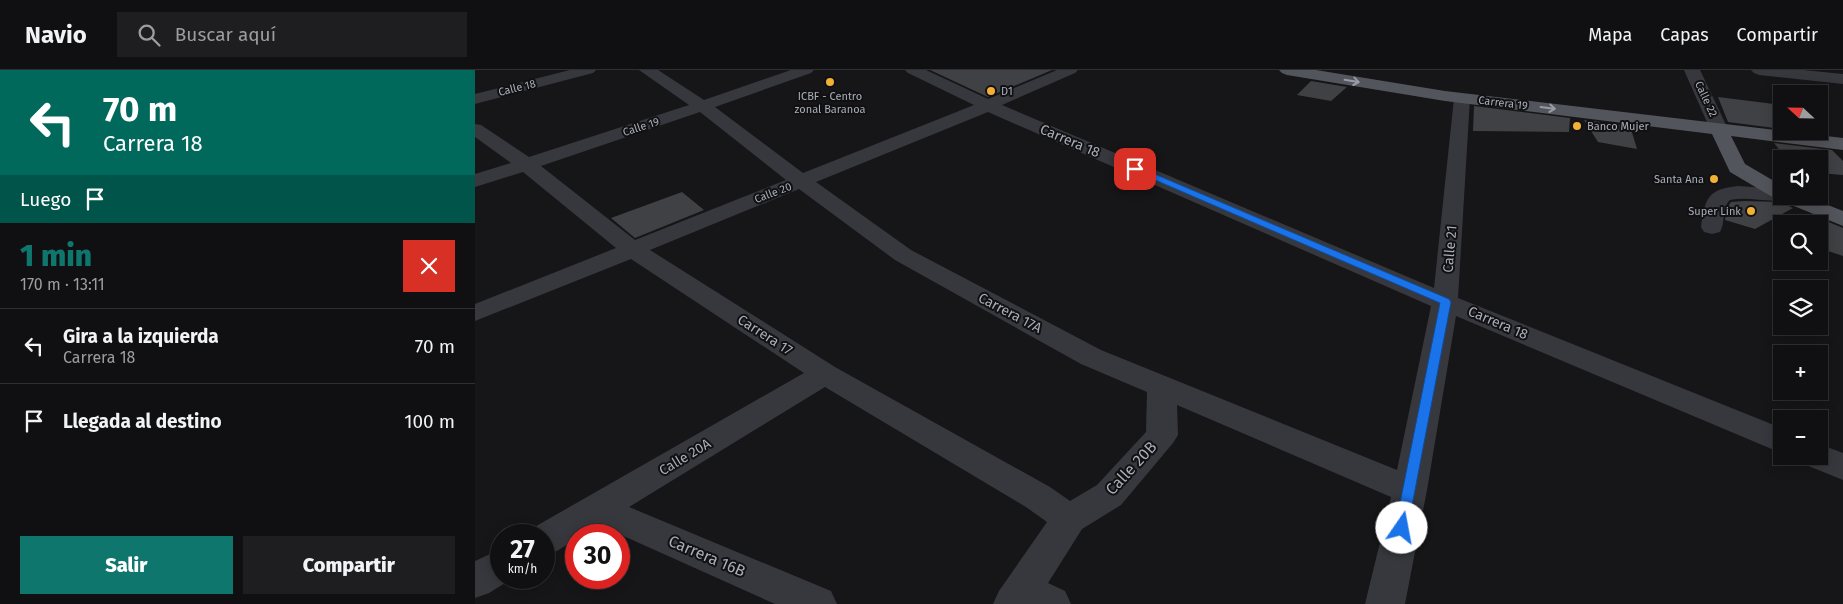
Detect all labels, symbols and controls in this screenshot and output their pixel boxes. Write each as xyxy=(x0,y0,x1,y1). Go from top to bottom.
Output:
search box xyxy=(117,12,467,57)
text: Navio xyxy=(25,21,87,49)
icon: search xyxy=(135,21,163,49)
text: Buscar aquí xyxy=(175,23,276,46)
text: Mapa xyxy=(1588,24,1632,46)
text: Capas xyxy=(1660,24,1709,46)
text: Compartir xyxy=(1737,24,1818,46)
marker: ICBF - Centro zonal Baranoa xyxy=(824,76,836,88)
one-way arrow xyxy=(1344,76,1360,86)
street label: Calle 18 xyxy=(497,77,537,99)
street label: Calle 22 xyxy=(1692,79,1720,119)
marker: D1 xyxy=(985,85,997,97)
place label: D1 xyxy=(1001,85,1013,98)
north arrow xyxy=(1773,85,1827,140)
map controls xyxy=(1773,85,1828,465)
text: 70 m xyxy=(103,88,177,130)
icon: left xyxy=(20,90,85,155)
place label: ICBF - Centro zonal Baranoa xyxy=(795,90,865,116)
street label: Carrera 19 xyxy=(1478,94,1529,112)
one-way arrow xyxy=(1540,103,1556,113)
street label: Calle 19 xyxy=(621,115,661,139)
marker: Banco Mujer xyxy=(1571,120,1583,132)
place label: Banco Mujer xyxy=(1587,120,1650,133)
street label: Carrera 18 xyxy=(1038,121,1103,161)
text: Carrera 18 xyxy=(103,130,203,157)
pin xyxy=(1114,148,1156,190)
button: sound xyxy=(1773,150,1828,205)
icon: arrive xyxy=(1121,155,1149,183)
place label: Santa Ana xyxy=(1654,173,1704,186)
marker: Santa Ana xyxy=(1708,173,1720,185)
street label: Calle 20 xyxy=(753,180,793,206)
icon: arrive xyxy=(81,185,109,213)
text: Luego xyxy=(20,188,71,211)
place label: Super Link xyxy=(1688,205,1741,218)
marker: Super Link xyxy=(1745,205,1757,217)
button: search xyxy=(1773,215,1828,270)
street label: Calle 21 xyxy=(1439,225,1461,273)
text: 1 min xyxy=(20,238,92,274)
button: close xyxy=(403,240,455,292)
text: 170 m · 13:11 xyxy=(20,275,105,294)
button: layers xyxy=(1773,280,1828,335)
street label: Carrera 17A xyxy=(975,289,1045,337)
street label: Carrera 18 xyxy=(1466,303,1531,343)
street label: Carrera 17 xyxy=(734,311,796,359)
text: Gira a la izquierda xyxy=(63,325,219,348)
icon: left xyxy=(20,332,48,360)
text: 70 m xyxy=(415,335,455,358)
button: + xyxy=(1773,345,1828,400)
text: Carrera 18 xyxy=(63,348,135,367)
icon: arrive xyxy=(20,407,48,435)
text: Llegada al destino xyxy=(63,410,222,433)
text: 100 m xyxy=(404,410,455,433)
button: − xyxy=(1773,410,1828,465)
street label: Calle 20A xyxy=(656,435,714,479)
street label: Calle 20B xyxy=(1101,437,1161,499)
position arrow xyxy=(1375,501,1427,553)
speed limit sign: 30 xyxy=(565,524,630,589)
street label: Carrera 16B xyxy=(666,531,749,581)
text: 27 xyxy=(510,535,535,565)
button: Salir xyxy=(20,536,233,594)
button: Compartir xyxy=(243,536,455,594)
text: km/h xyxy=(508,562,537,576)

